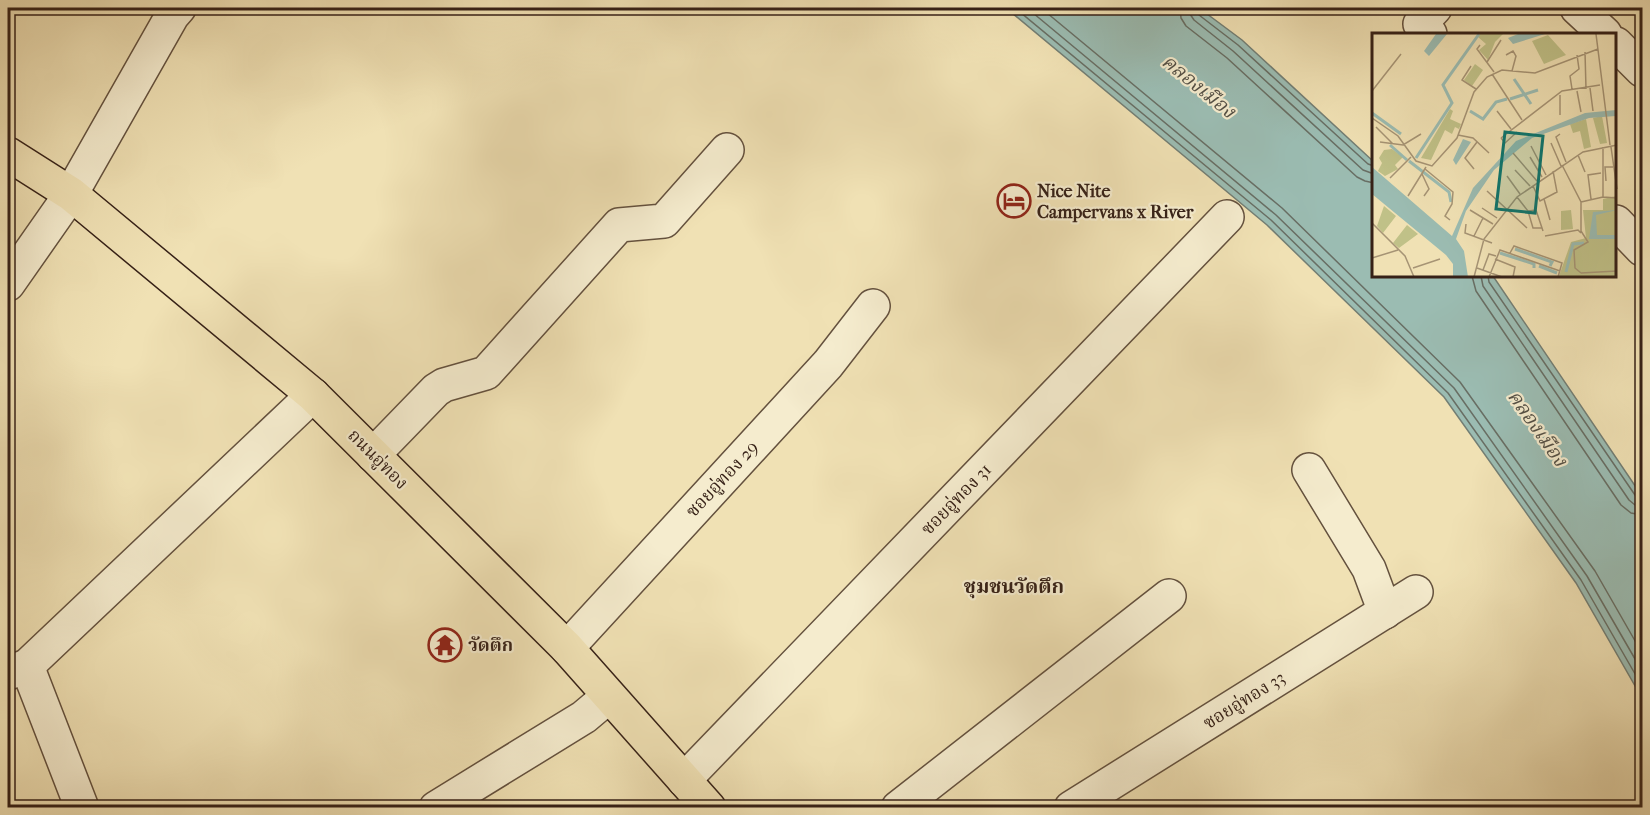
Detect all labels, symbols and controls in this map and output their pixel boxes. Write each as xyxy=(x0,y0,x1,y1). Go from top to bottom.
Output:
inset map xyxy=(1372,33,1617,278)
water label: คลองเมือง xyxy=(1157,50,1241,124)
place label: Nice Nite Campervans x River xyxy=(1037,181,1194,223)
hotel icon: Nice Nite Campervans x River xyxy=(996,183,1032,219)
water label: คลองเมือง xyxy=(1503,386,1573,472)
street label: ถนนอู่ทอง xyxy=(343,425,412,494)
street label: ซอยอู่ทอง 29 xyxy=(682,437,763,522)
street label: ซอยอู่ทอง 31 xyxy=(917,459,996,540)
district label: ชุมชนวัดตึก xyxy=(964,575,1064,599)
temple icon: วัดตึก xyxy=(427,627,463,663)
place label: วัดตึก xyxy=(468,635,513,656)
street label: ซอยอู่ทอง 33 xyxy=(1199,667,1289,734)

